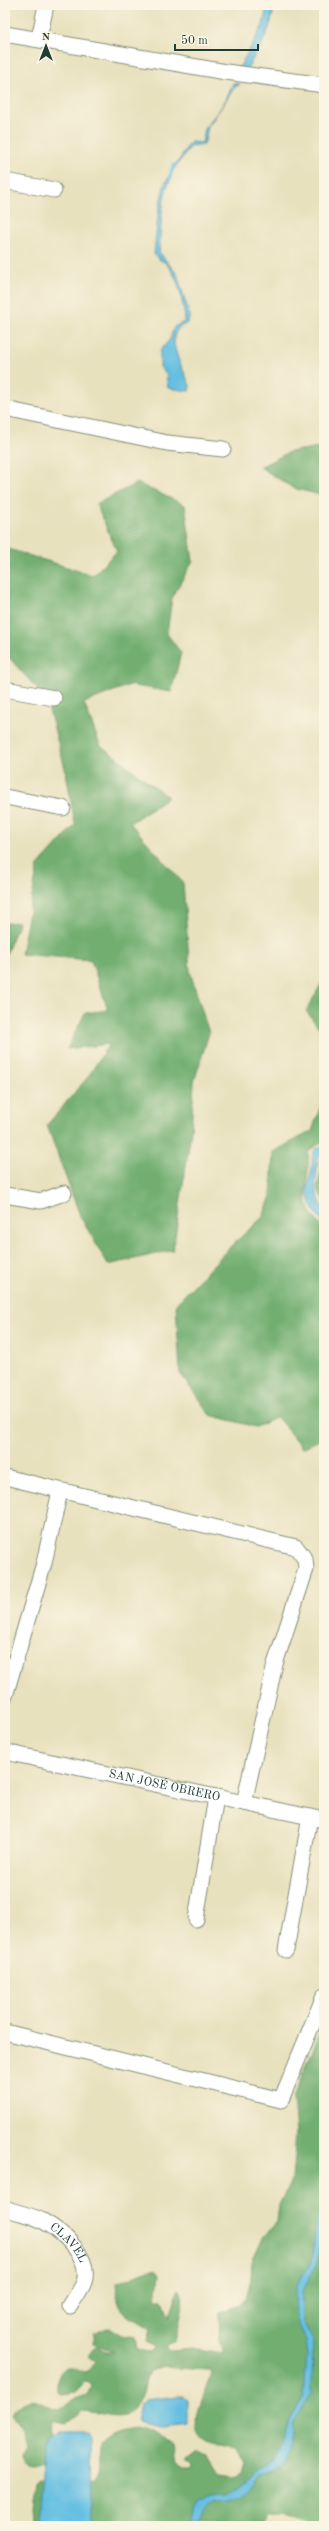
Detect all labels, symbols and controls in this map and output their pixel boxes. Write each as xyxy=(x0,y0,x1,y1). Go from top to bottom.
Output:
north arrow xyxy=(26,26,66,66)
scale bar xyxy=(175,26,258,52)
text: N xyxy=(42,32,51,43)
text: 50 m xyxy=(181,34,208,47)
street label: SAN JOSÉ OBRERO xyxy=(108,1768,221,1804)
street label: CLAVEL xyxy=(47,2221,89,2264)

